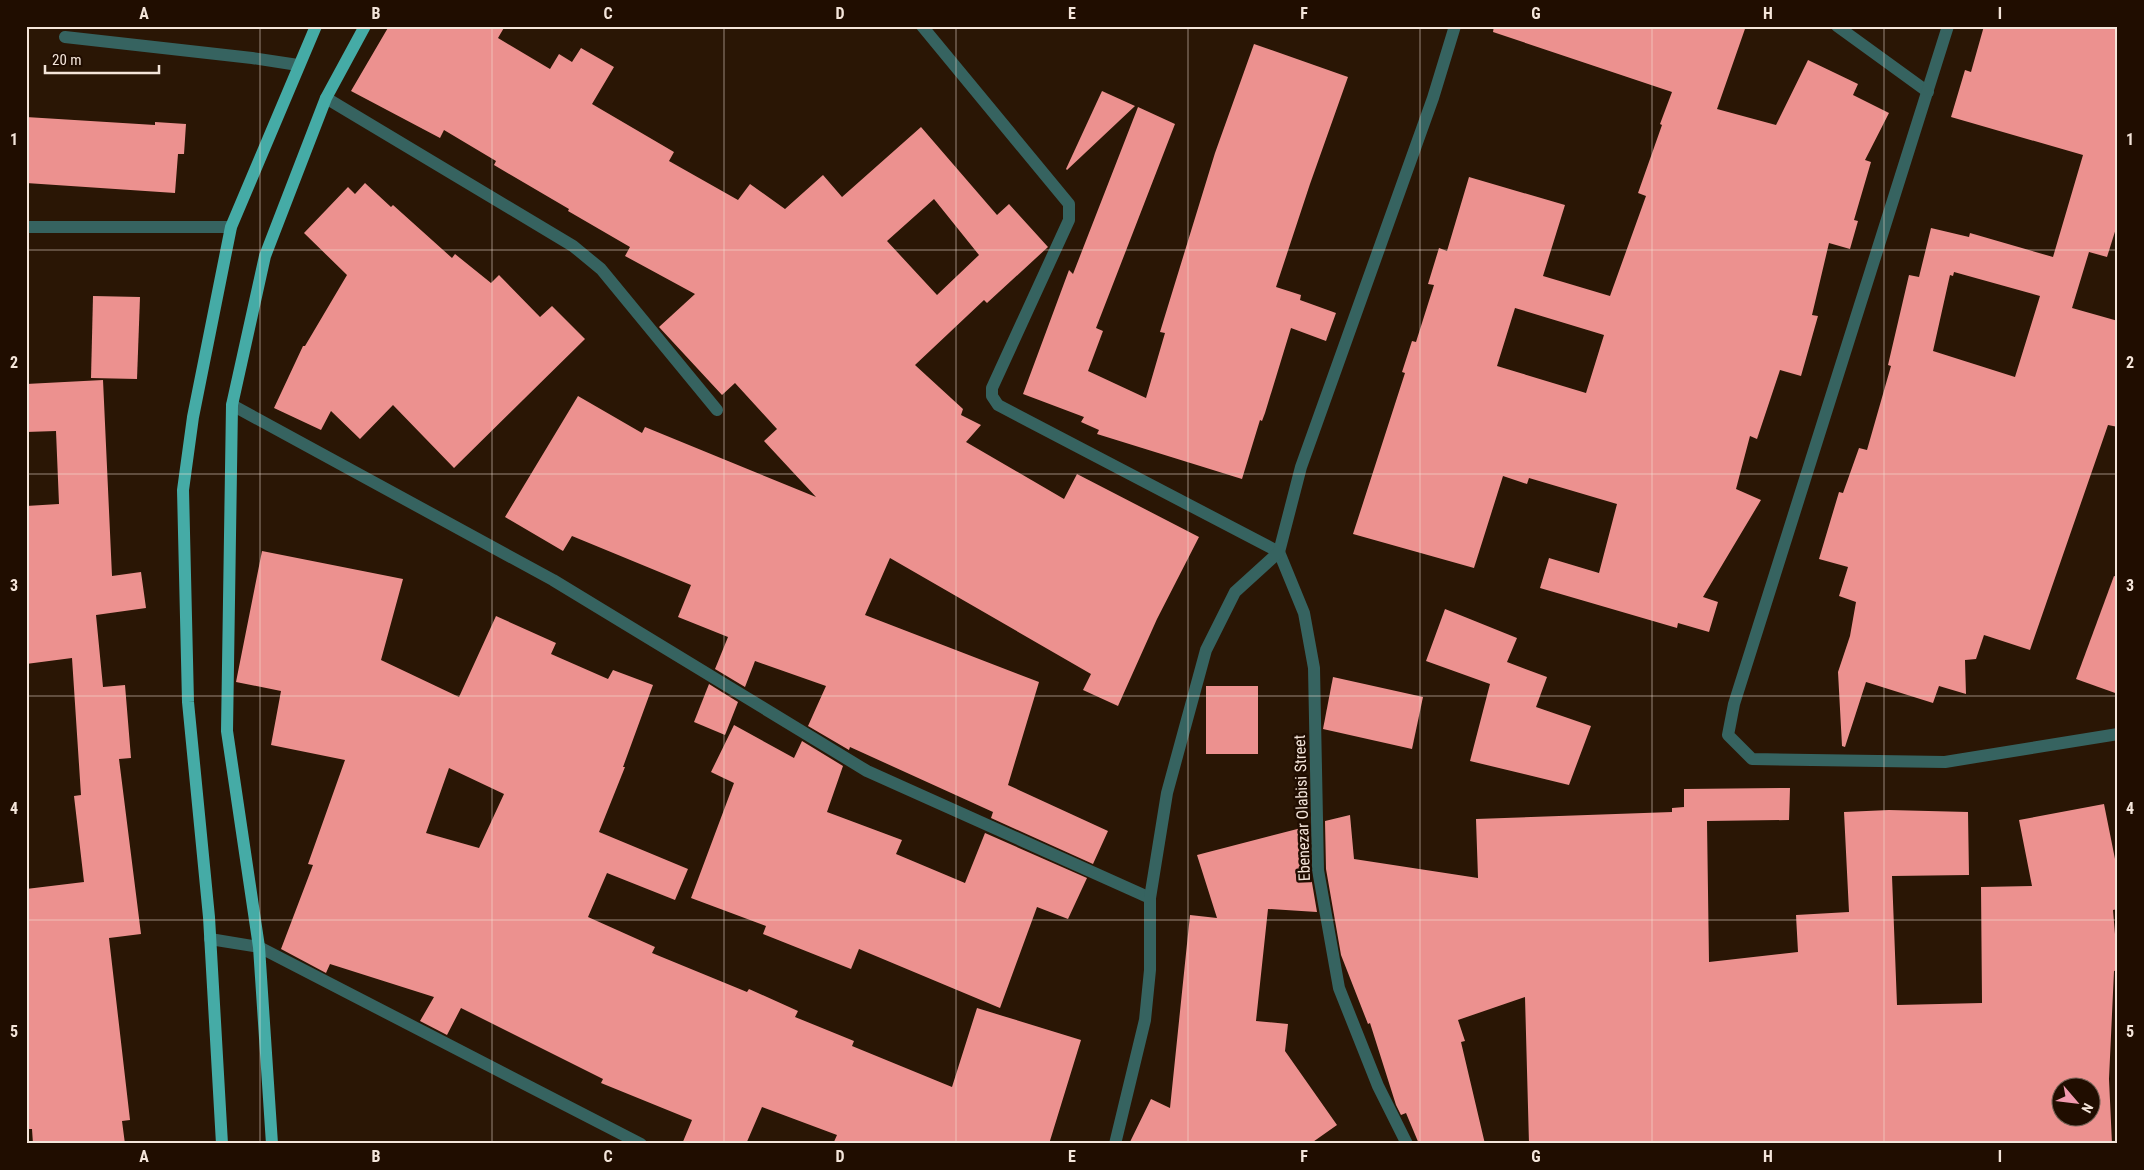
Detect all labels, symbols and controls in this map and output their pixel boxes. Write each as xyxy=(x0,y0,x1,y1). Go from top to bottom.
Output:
text: A xyxy=(139,4,149,23)
text: B xyxy=(372,4,381,23)
text: C xyxy=(603,4,613,23)
text: D xyxy=(835,4,845,23)
text: E xyxy=(1068,4,1076,23)
text: F xyxy=(1300,4,1308,23)
text: G xyxy=(1531,4,1541,23)
text: H xyxy=(1763,4,1773,23)
text: I xyxy=(1998,4,2002,23)
scale bar xyxy=(45,42,159,74)
text: 20 m xyxy=(52,51,82,69)
text: 1 xyxy=(10,130,18,149)
text: 1 xyxy=(2126,130,2134,149)
text: 2 xyxy=(10,353,18,372)
text: 2 xyxy=(2126,353,2134,372)
text: 3 xyxy=(10,576,18,595)
text: 3 xyxy=(2126,576,2134,595)
street label: Ebenezar Olabisi Street xyxy=(1290,734,1314,882)
text: 4 xyxy=(10,799,18,818)
text: 4 xyxy=(2126,799,2134,818)
text: 5 xyxy=(10,1022,18,1041)
text: 5 xyxy=(2126,1022,2134,1041)
north arrow xyxy=(2052,1078,2102,1128)
text: N xyxy=(2078,1101,2097,1116)
text: A xyxy=(139,1147,149,1166)
text: B xyxy=(372,1147,381,1166)
text: C xyxy=(603,1147,613,1166)
text: D xyxy=(835,1147,845,1166)
text: E xyxy=(1068,1147,1076,1166)
text: F xyxy=(1300,1147,1308,1166)
text: G xyxy=(1531,1147,1541,1166)
text: H xyxy=(1763,1147,1773,1166)
text: I xyxy=(1998,1147,2002,1166)

